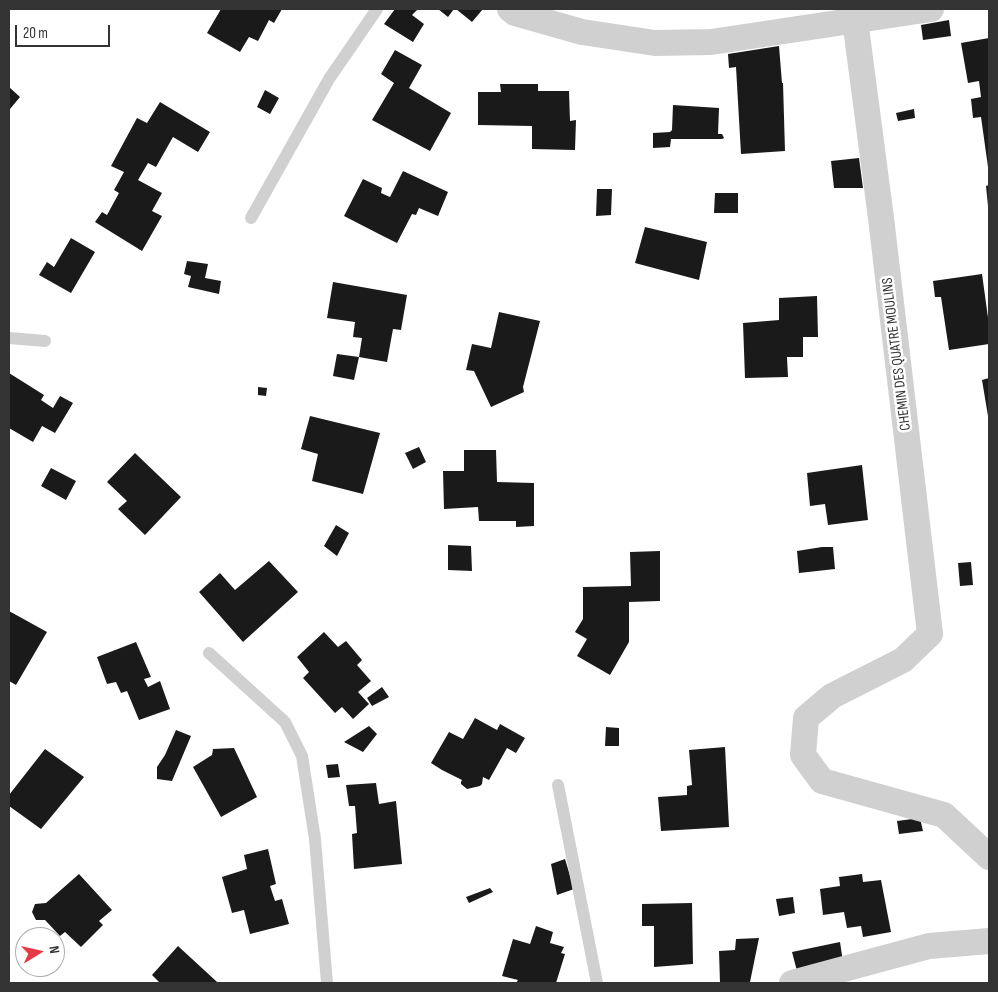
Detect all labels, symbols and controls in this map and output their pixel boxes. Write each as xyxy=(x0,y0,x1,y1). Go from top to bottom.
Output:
scale bar xyxy=(18,15,112,47)
text: 20 m xyxy=(23,24,48,43)
street label: CHEMIN DES QUATRE MOULINS xyxy=(879,277,915,431)
north arrow xyxy=(15,927,65,977)
text: N xyxy=(45,945,63,955)

